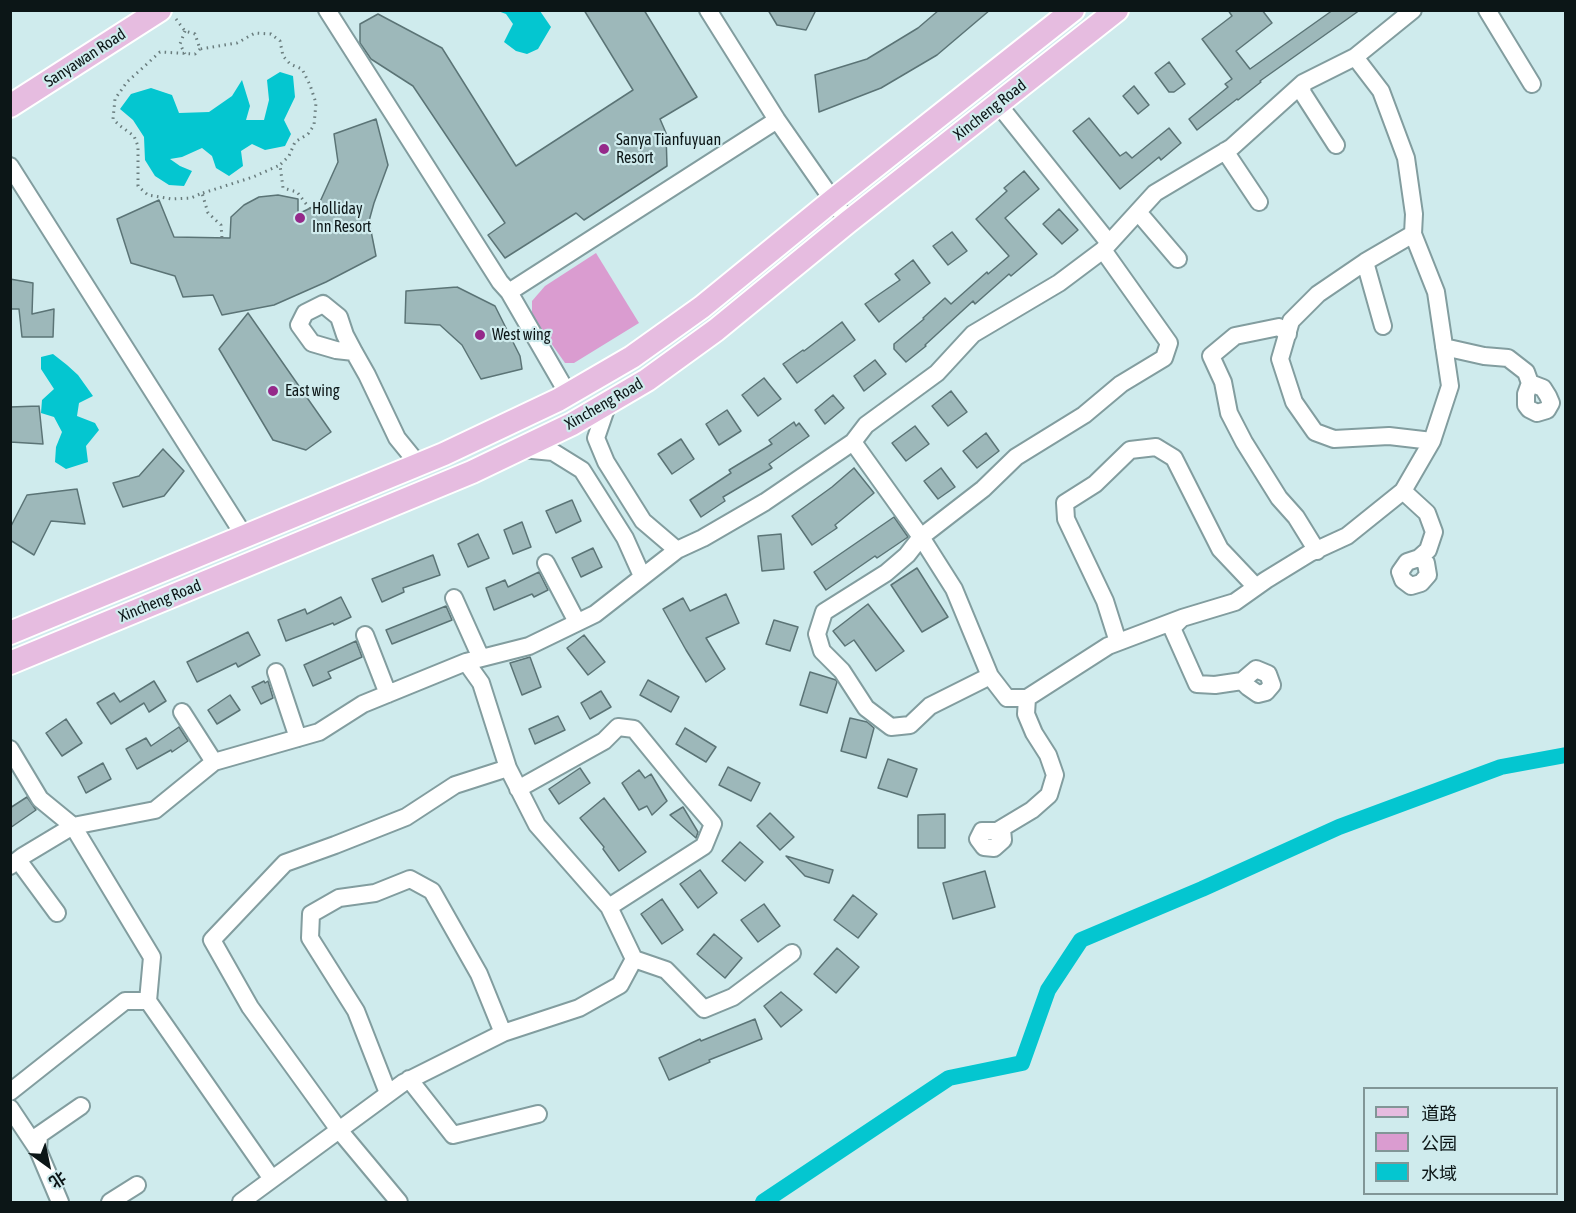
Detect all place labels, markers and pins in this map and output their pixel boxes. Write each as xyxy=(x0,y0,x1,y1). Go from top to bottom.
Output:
place label: Sanya Tianfuyuan Resort xyxy=(616,130,721,168)
marker: Sanya Tianfuyuan Resort xyxy=(597,142,611,156)
place label: Holliday Inn Resort xyxy=(312,199,371,237)
marker: Holliday Inn Resort xyxy=(293,211,307,225)
place label: West wing xyxy=(492,325,551,345)
marker: West wing xyxy=(473,328,487,342)
place label: East wing xyxy=(285,381,340,401)
marker: East wing xyxy=(266,384,280,398)

